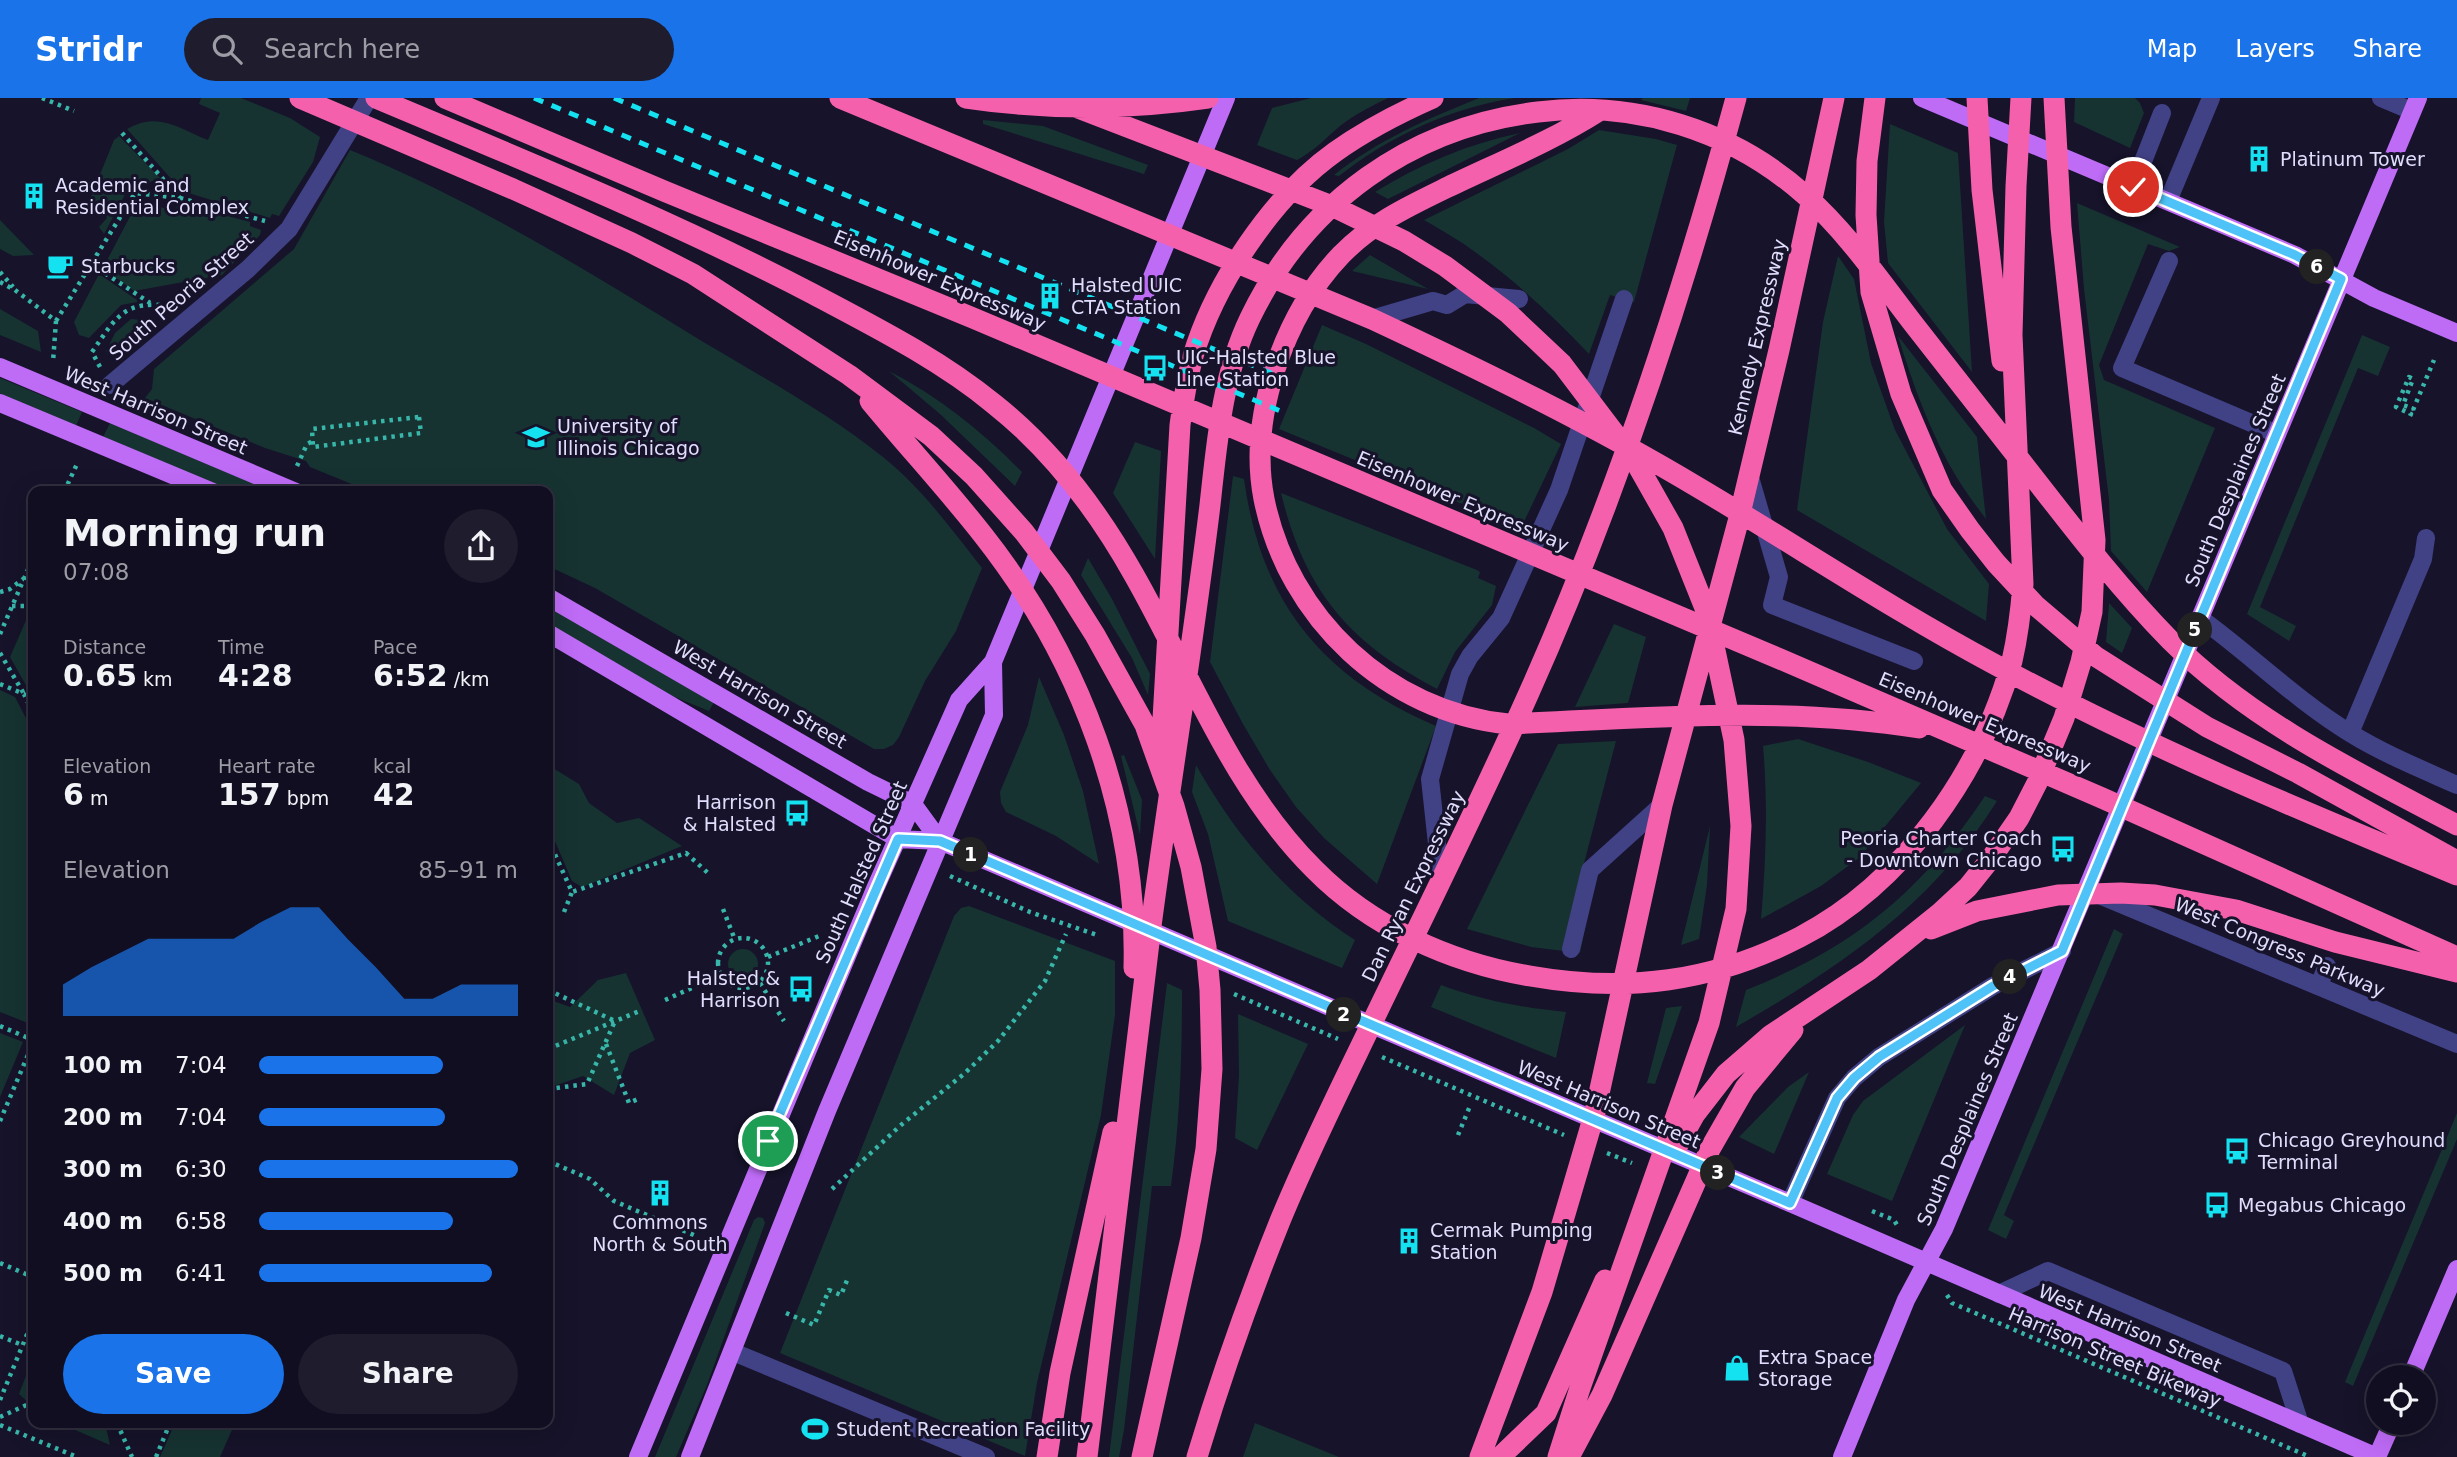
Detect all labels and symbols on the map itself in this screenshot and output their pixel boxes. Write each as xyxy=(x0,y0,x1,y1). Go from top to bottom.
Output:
building icon: Platinum Tower xyxy=(2244,144,2274,174)
place label: Platinum Tower xyxy=(2280,148,2425,170)
pin xyxy=(2103,157,2163,217)
place label: Academic and Residential Complex xyxy=(55,174,249,218)
building icon: Academic and Residential Complex xyxy=(19,181,49,211)
street label: Eisenhower Expressway xyxy=(831,225,1049,335)
street label: South Peoria Street xyxy=(104,227,258,365)
street label: Kennedy Expressway xyxy=(1724,237,1790,437)
pin: 6 xyxy=(2300,250,2334,284)
cafe icon: Starbucks xyxy=(45,251,75,281)
place label: Starbucks xyxy=(81,255,175,277)
place label: Halsted UIC CTA Station xyxy=(1071,274,1182,318)
building icon: Halsted UIC CTA Station xyxy=(1035,281,1065,311)
place label: UIC-Halsted Blue Line Station xyxy=(1176,346,1336,390)
bus stop icon: UIC-Halsted Blue Line Station xyxy=(1140,353,1170,383)
street label: West Harrison Street xyxy=(61,361,251,459)
street label: South Desplaines Street xyxy=(2180,370,2290,590)
place label: University of Illinois Chicago xyxy=(557,415,700,459)
school or university icon: University of Illinois Chicago xyxy=(521,422,551,452)
street label: Eisenhower Expressway xyxy=(1354,446,1572,556)
pin: 5 xyxy=(2178,612,2212,648)
street label: West Harrison Street xyxy=(669,635,851,753)
street label: Eisenhower Expressway xyxy=(1876,667,2094,777)
street label: South Halsted Street xyxy=(811,777,911,967)
street label: Dan Ryan Expressway xyxy=(1357,787,1469,985)
place label: Harrison & Halsted xyxy=(683,791,776,835)
bus stop icon: Harrison & Halsted xyxy=(782,798,812,828)
place label: Peoria Charter Coach - Downtown Chicago xyxy=(1840,827,2042,871)
bus stop icon: Peoria Charter Coach - Downtown Chicago xyxy=(2048,834,2078,864)
pin: 1 xyxy=(954,838,988,872)
street label: West Congress Parkway xyxy=(2172,893,2388,1001)
pin: 4 xyxy=(1993,960,2028,994)
place label: Halsted & Harrison xyxy=(687,967,780,1011)
bus stop icon: Halsted & Harrison xyxy=(786,974,816,1004)
pin: 2 xyxy=(1326,998,1362,1032)
street label: South Desplaines Street xyxy=(1912,1009,2022,1229)
street label: West Harrison Street xyxy=(1514,1055,1704,1153)
pin xyxy=(738,1111,798,1171)
place label: Chicago Greyhound Terminal xyxy=(2257,1129,2445,1173)
bus stop icon: Chicago Greyhound Terminal xyxy=(2222,1136,2252,1166)
pin: 3 xyxy=(1700,1156,1736,1190)
building icon: Commons North & South xyxy=(645,1178,675,1208)
bus stop icon: Megabus Chicago xyxy=(2202,1190,2232,1220)
place label: Megabus Chicago xyxy=(2238,1194,2406,1216)
place label: Commons North & South xyxy=(592,1211,728,1255)
place label: Cermak Pumping Station xyxy=(1430,1219,1593,1263)
building icon: Cermak Pumping Station xyxy=(1394,1226,1424,1256)
street label: West Harrison Street xyxy=(2035,1279,2225,1377)
street label: Harrison Street Bikeway xyxy=(2005,1302,2225,1412)
place label: Extra Space Storage xyxy=(1758,1346,1872,1390)
shop icon: Extra Space Storage xyxy=(1722,1353,1752,1383)
sports icon: Student Recreation Facility xyxy=(800,1414,830,1444)
place label: Student Recreation Facility xyxy=(836,1418,1090,1440)

